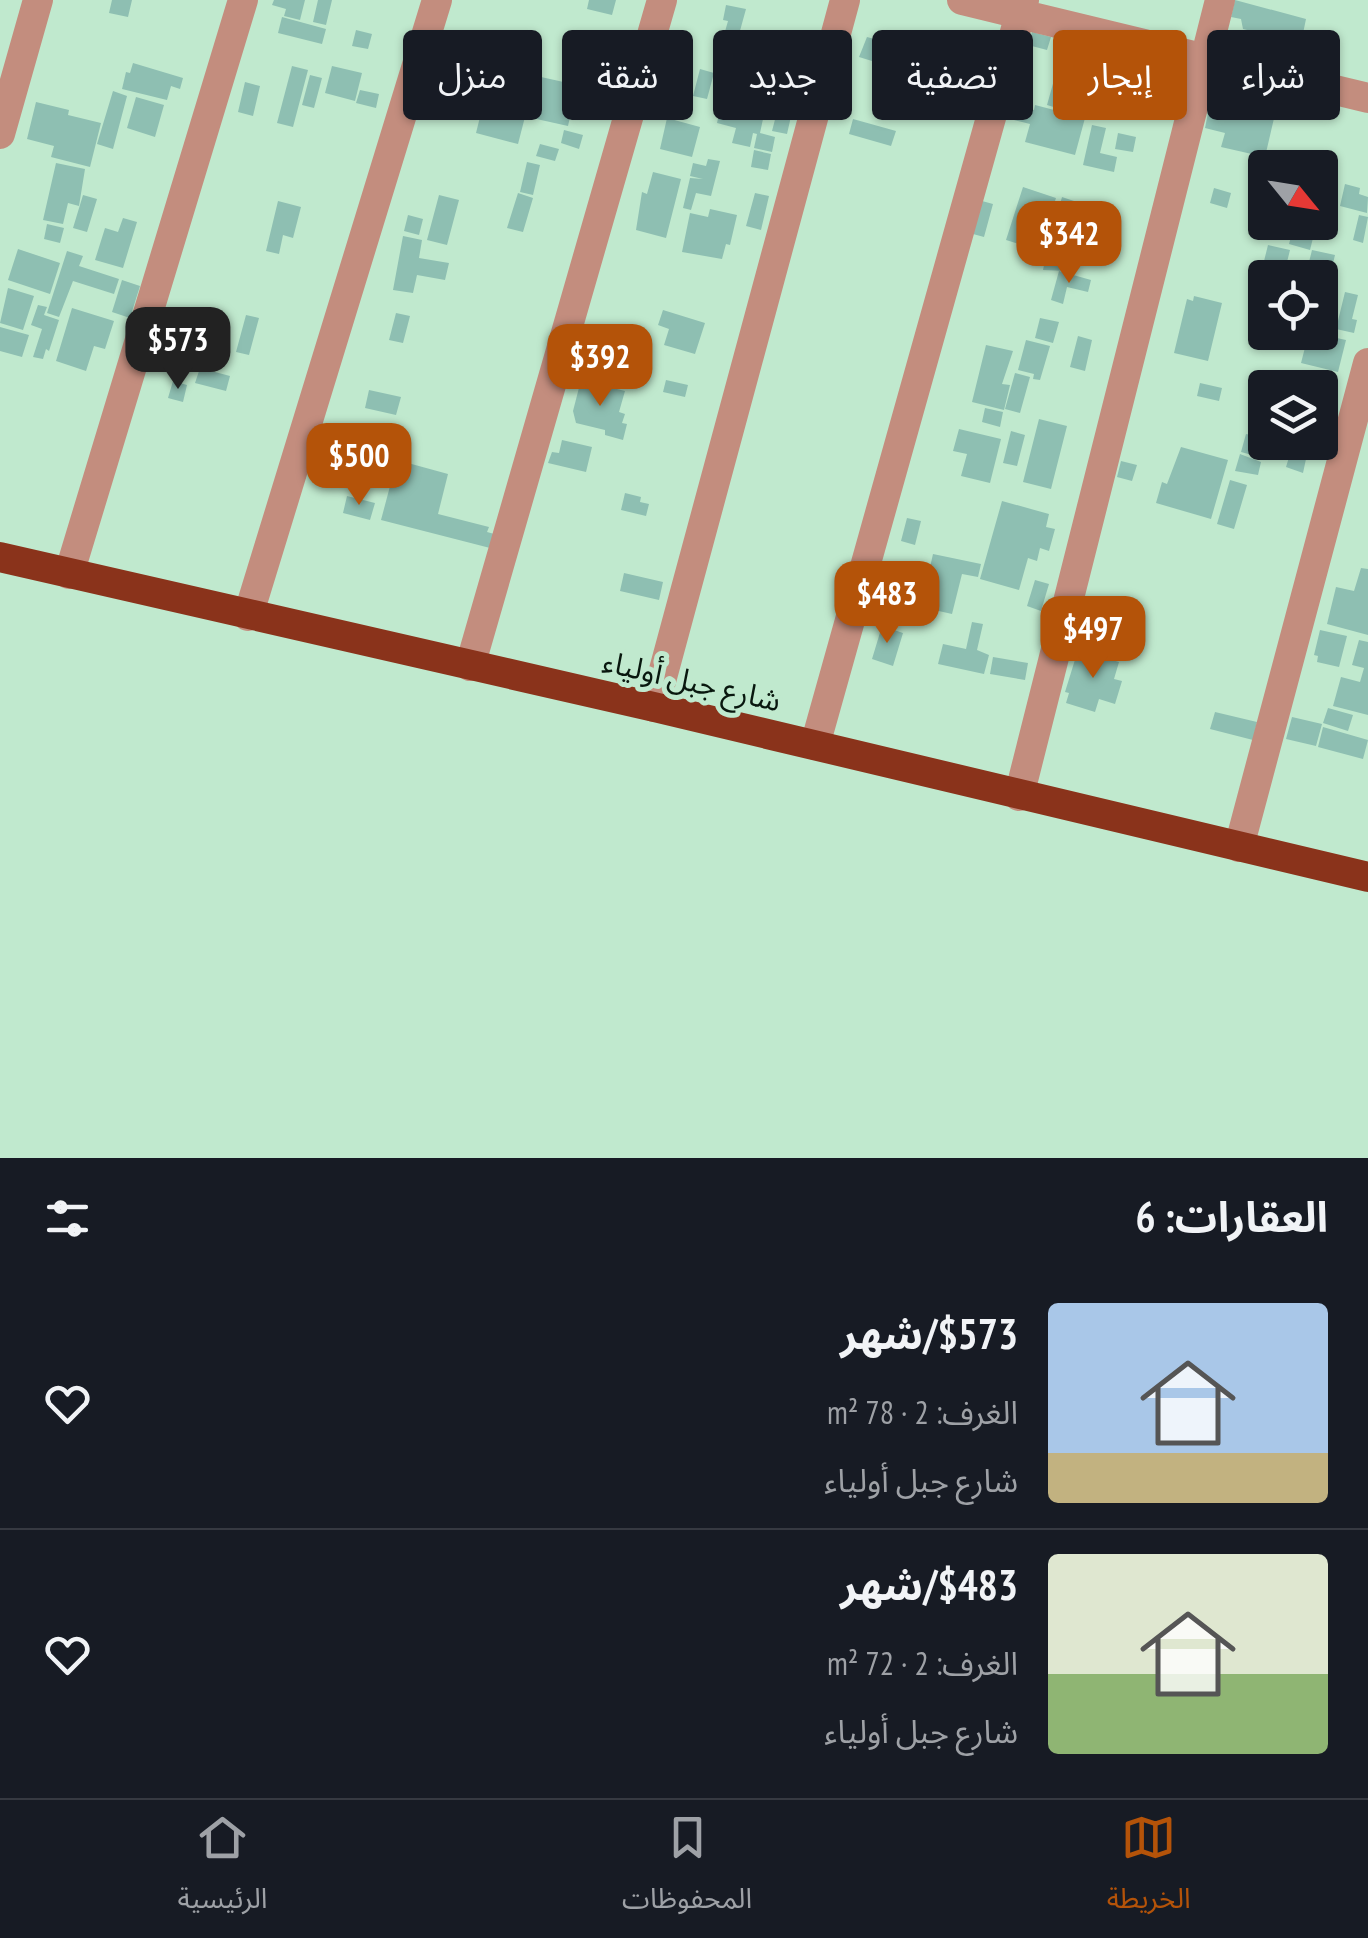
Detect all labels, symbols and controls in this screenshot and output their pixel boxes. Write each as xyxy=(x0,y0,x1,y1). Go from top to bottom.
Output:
chip: منزل xyxy=(403,30,542,120)
chip: شقة xyxy=(562,30,693,120)
chip: جديد xyxy=(713,30,852,120)
chip: تصفية xyxy=(872,30,1033,120)
chip: إيجار xyxy=(1053,30,1187,120)
chip: شراء xyxy=(1207,30,1340,120)
north arrow xyxy=(1248,150,1338,240)
map controls xyxy=(1248,150,1338,460)
pin: $342 xyxy=(1010,201,1128,286)
text: $342 xyxy=(1038,212,1100,254)
button: locate xyxy=(1248,260,1338,350)
pin: $573 xyxy=(119,307,237,392)
text: $573 xyxy=(147,318,209,360)
pin: $392 xyxy=(541,324,659,409)
text: $392 xyxy=(569,335,631,377)
button: layers xyxy=(1248,370,1338,460)
pin: $500 xyxy=(300,423,418,508)
text: $500 xyxy=(328,434,390,476)
pin: $483 xyxy=(828,561,946,646)
text: $483 xyxy=(856,572,918,614)
pin: $497 xyxy=(1034,596,1152,681)
text: $497 xyxy=(1062,607,1124,649)
street label: شارع جبل أولياء xyxy=(598,641,785,723)
text: العقارات: 6 xyxy=(1135,1189,1328,1244)
icon: filters xyxy=(40,1191,95,1246)
text: $573/شهر xyxy=(840,1306,1018,1361)
icon: home xyxy=(1128,1343,1248,1463)
icon: heart xyxy=(40,1376,95,1431)
text: الغرف: 2 · 78 m² xyxy=(827,1391,1018,1433)
text: شارع جبل أولياء xyxy=(824,1459,1018,1501)
text: $483/شهر xyxy=(840,1557,1018,1612)
icon: home xyxy=(1128,1594,1248,1714)
icon: heart xyxy=(40,1627,95,1682)
text: الغرف: 2 · 72 m² xyxy=(827,1642,1018,1684)
text: شارع جبل أولياء xyxy=(824,1710,1018,1752)
tab: الرئيسية xyxy=(177,1810,267,1929)
tab: المحفوظات xyxy=(622,1810,752,1929)
tab: الخريطة xyxy=(1107,1810,1191,1929)

